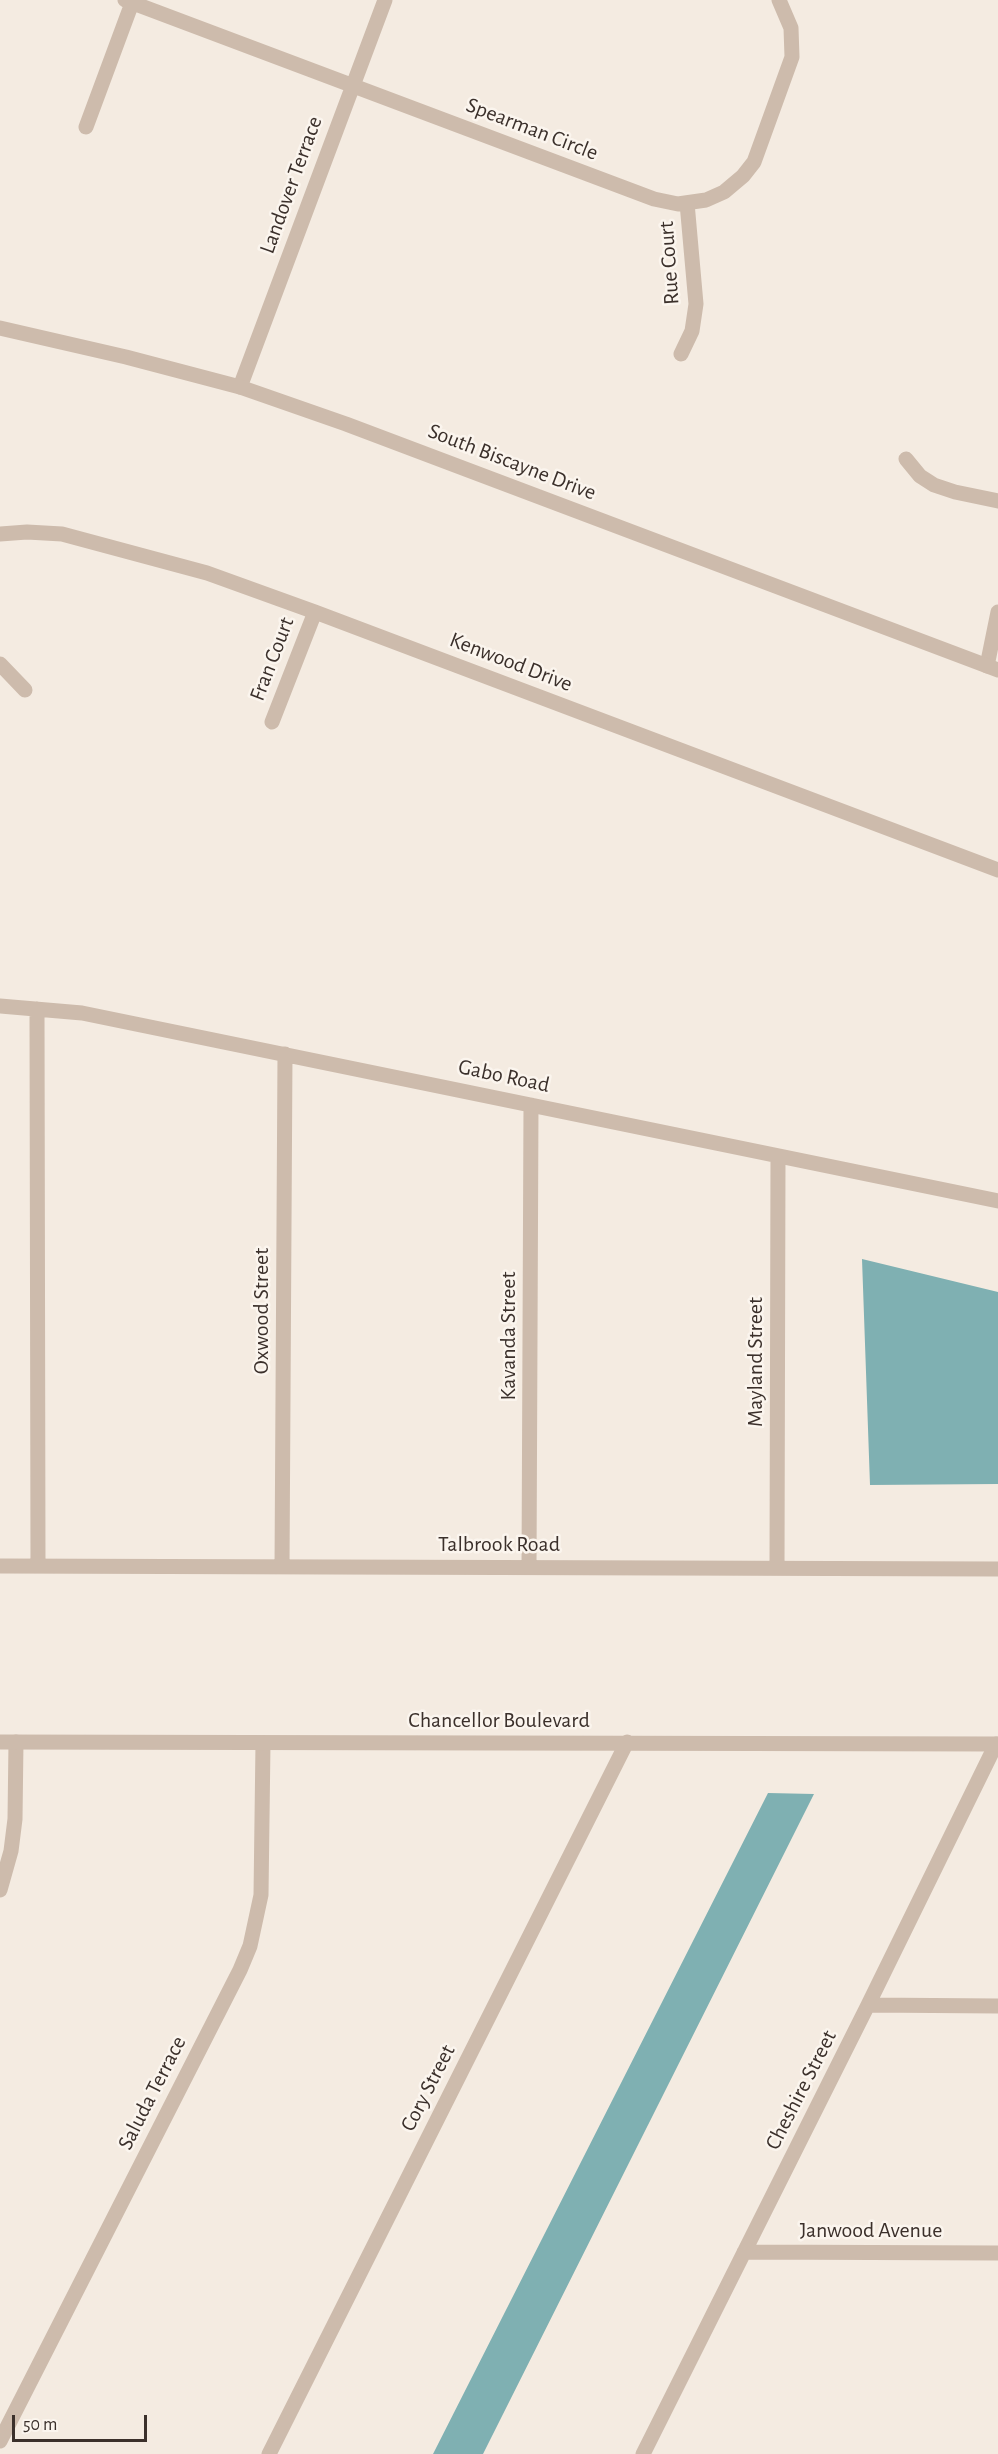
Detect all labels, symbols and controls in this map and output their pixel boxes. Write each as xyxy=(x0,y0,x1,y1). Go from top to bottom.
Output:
street label: Spearman Circle xyxy=(462,92,602,166)
street label: Landover Terrace xyxy=(254,113,328,257)
street label: Rue Court xyxy=(653,220,685,306)
street label: South Biscayne Drive xyxy=(424,418,600,506)
street label: Fran Court xyxy=(244,613,300,705)
street label: Kenwood Drive xyxy=(446,626,576,698)
street label: Gabo Road xyxy=(456,1053,552,1099)
street label: Oxwood Street xyxy=(248,1248,274,1374)
street label: Kavanda Street xyxy=(495,1272,521,1400)
street label: Mayland Street xyxy=(742,1297,768,1427)
street label: Talbrook Road xyxy=(438,1531,560,1557)
street label: Chancellor Boulevard xyxy=(408,1707,590,1733)
street label: Cheshire Street xyxy=(760,2026,842,2154)
street label: Saluda Terrace xyxy=(112,2032,192,2154)
street label: Cory Street xyxy=(395,2040,461,2136)
street label: Janwood Avenue xyxy=(800,2217,942,2243)
scale bar xyxy=(15,2403,150,2441)
text: 50 m xyxy=(23,2416,57,2434)

